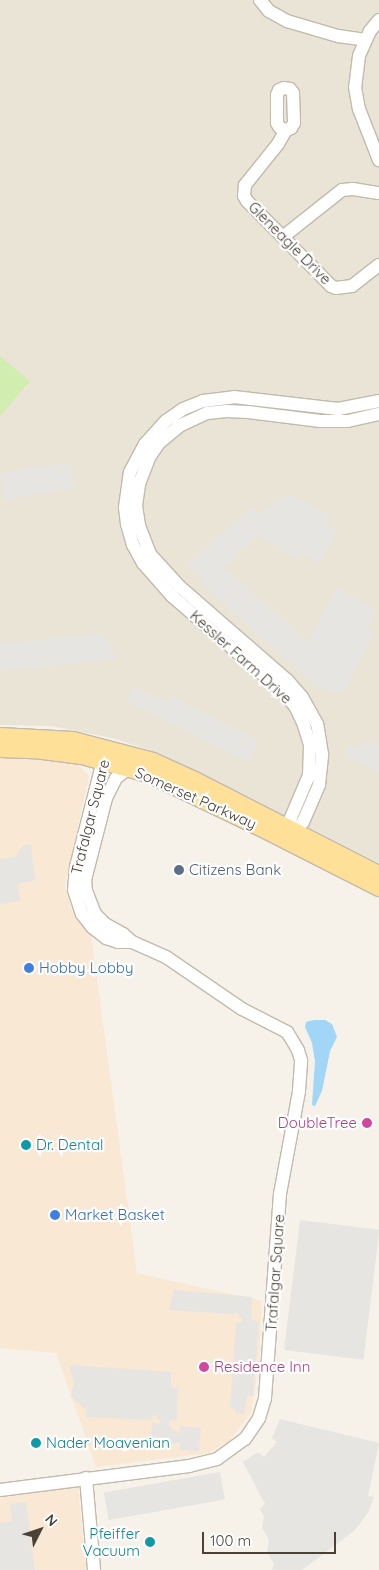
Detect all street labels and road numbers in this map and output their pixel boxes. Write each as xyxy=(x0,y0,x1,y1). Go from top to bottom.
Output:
street label: Gleneagle Drive xyxy=(245,198,335,288)
street label: Kessler Farm Drive xyxy=(186,607,296,707)
street label: Trafalgar Square xyxy=(67,758,113,876)
street label: Somerset Parkway xyxy=(133,763,259,833)
street label: Trafalgar Square xyxy=(262,1214,288,1332)

